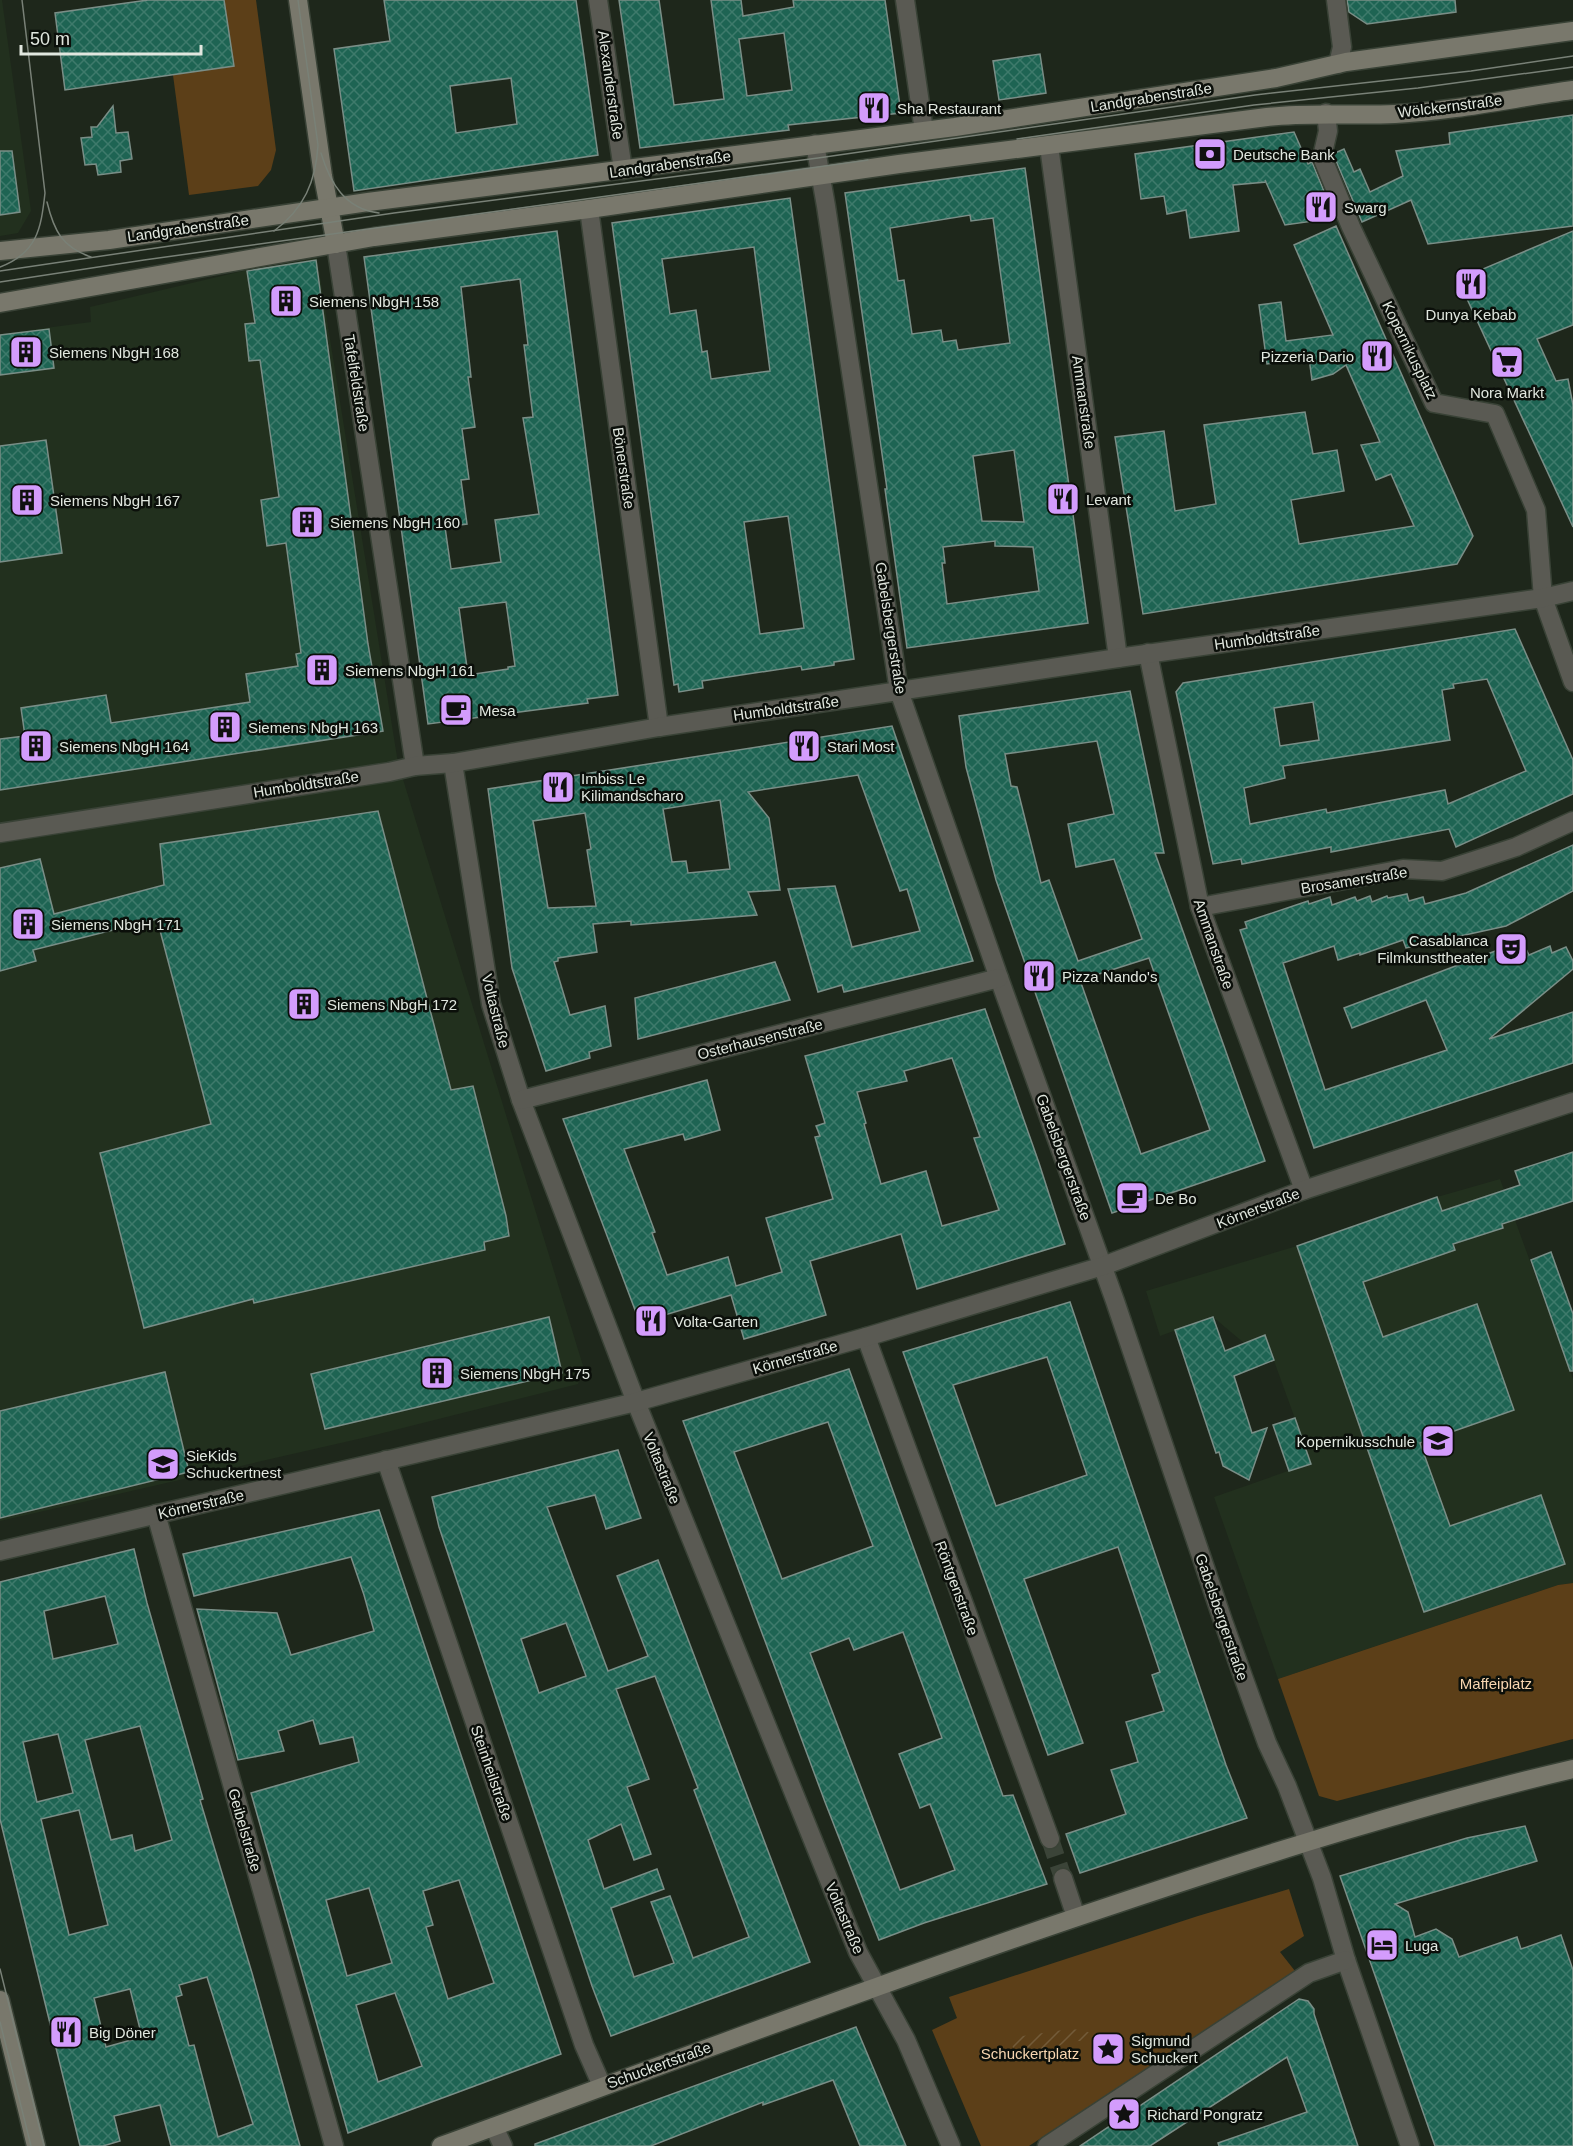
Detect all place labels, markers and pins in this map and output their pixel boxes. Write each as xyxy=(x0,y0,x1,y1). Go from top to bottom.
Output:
restaurant icon: Sha Restaurant xyxy=(856,90,892,126)
place label: Sha Restaurant xyxy=(897,100,1002,117)
bank icon: Deutsche Bank xyxy=(1192,136,1228,172)
place label: Deutsche Bank xyxy=(1233,146,1335,163)
restaurant icon: Swarg xyxy=(1303,189,1339,225)
place label: Swarg xyxy=(1344,199,1387,216)
restaurant icon: Dunya Kebab xyxy=(1453,266,1489,302)
building icon: Siemens NbgH 158 xyxy=(268,283,304,319)
place label: Siemens NbgH 158 xyxy=(309,293,439,310)
place label: Dunya Kebab xyxy=(1426,306,1516,323)
building icon: Siemens NbgH 168 xyxy=(8,334,44,370)
restaurant icon: Pizzeria Dario xyxy=(1359,338,1395,374)
place label: Siemens NbgH 168 xyxy=(49,344,179,361)
supermarket icon: Nora Markt xyxy=(1489,344,1525,380)
place label: Pizzeria Dario xyxy=(1261,348,1354,365)
place label: Nora Markt xyxy=(1470,384,1545,401)
restaurant icon: Levant xyxy=(1045,481,1081,517)
building icon: Siemens NbgH 167 xyxy=(9,482,45,518)
place label: Levant xyxy=(1086,491,1132,508)
place label: Siemens NbgH 167 xyxy=(50,492,180,509)
building icon: Siemens NbgH 160 xyxy=(289,504,325,540)
place label: Siemens NbgH 160 xyxy=(330,514,460,531)
building icon: Siemens NbgH 161 xyxy=(304,652,340,688)
place label: Siemens NbgH 161 xyxy=(345,662,475,679)
cafe icon: Mesa xyxy=(438,692,474,728)
place label: Mesa xyxy=(479,702,516,719)
building icon: Siemens NbgH 163 xyxy=(207,709,243,745)
place label: Siemens NbgH 163 xyxy=(248,719,378,736)
building icon: Siemens NbgH 164 xyxy=(18,728,54,764)
restaurant icon: Stari Most xyxy=(786,728,822,764)
place label: Siemens NbgH 164 xyxy=(59,738,189,755)
place label: Stari Most xyxy=(827,738,895,755)
restaurant icon: Imbiss Le Kilimandscharo xyxy=(540,769,576,805)
place label: Imbiss Le Kilimandscharo xyxy=(581,770,684,804)
building icon: Siemens NbgH 171 xyxy=(10,906,46,942)
place label: Siemens NbgH 171 xyxy=(51,916,181,933)
theatre icon: Casablanca Filmkunsttheater xyxy=(1493,931,1529,967)
place label: Casablanca Filmkunsttheater xyxy=(1377,932,1489,966)
restaurant icon: Pizza Nando's xyxy=(1021,958,1057,994)
place label: Pizza Nando's xyxy=(1062,968,1157,985)
building icon: Siemens NbgH 172 xyxy=(286,986,322,1022)
place label: Siemens NbgH 172 xyxy=(327,996,457,1013)
cafe icon: De Bo xyxy=(1114,1180,1150,1216)
place label: De Bo xyxy=(1155,1190,1197,1207)
restaurant icon: Volta-Garten xyxy=(633,1303,669,1339)
place label: Volta-Garten xyxy=(674,1313,758,1330)
building icon: Siemens NbgH 175 xyxy=(419,1355,455,1391)
place label: Siemens NbgH 175 xyxy=(460,1365,590,1382)
school or university icon: Kopernikusschule xyxy=(1420,1423,1456,1459)
place label: Kopernikusschule xyxy=(1297,1433,1415,1450)
school or university icon: SieKids Schuckertnest xyxy=(145,1446,181,1482)
place label: SieKids Schuckertnest xyxy=(186,1447,282,1481)
hotel icon: Luga xyxy=(1364,1927,1400,1963)
place label: Luga xyxy=(1405,1937,1439,1954)
restaurant icon: Big Döner xyxy=(48,2014,84,2050)
place label: Big Döner xyxy=(89,2024,156,2041)
place icon: Sigmund Schuckert xyxy=(1090,2031,1126,2067)
place label: Sigmund Schuckert xyxy=(1131,2032,1199,2066)
place icon: Richard Pongratz xyxy=(1106,2096,1142,2132)
place label: Richard Pongratz xyxy=(1147,2106,1263,2123)

